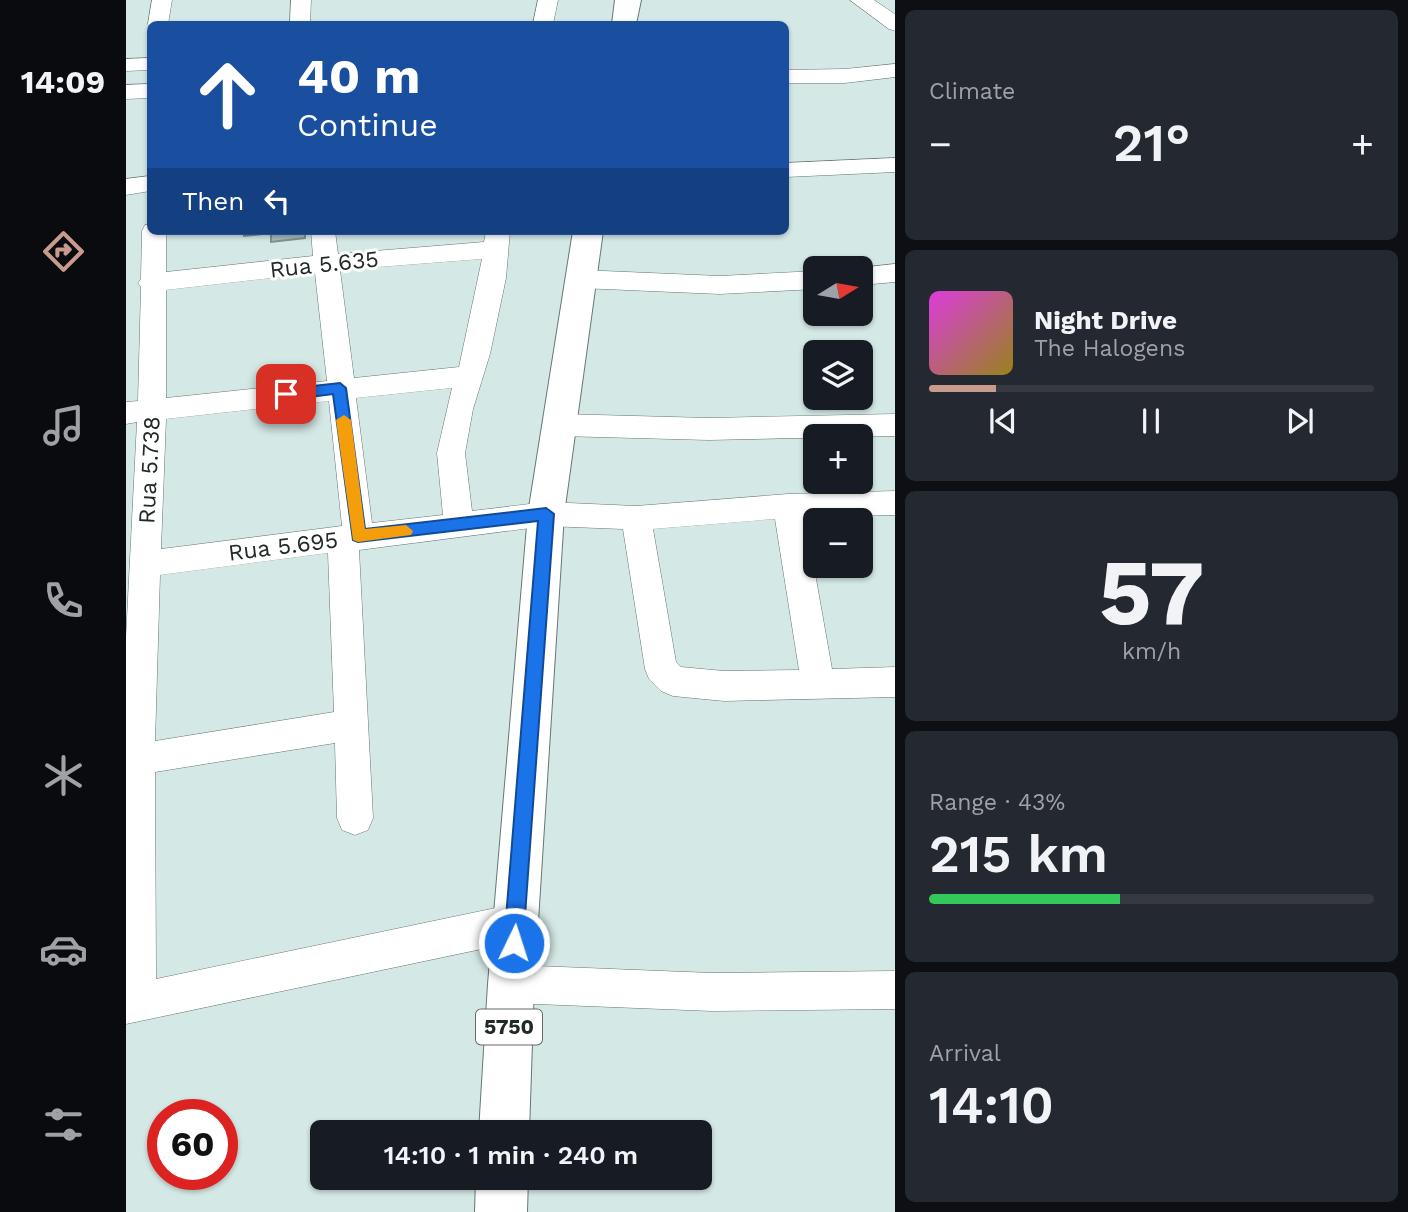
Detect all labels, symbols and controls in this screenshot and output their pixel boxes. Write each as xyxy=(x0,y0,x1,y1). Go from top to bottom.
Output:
text: 40 m xyxy=(297,47,420,105)
icon: ahead xyxy=(182,49,273,140)
text: 14:09 xyxy=(21,63,105,101)
text: Climate xyxy=(929,78,1015,105)
text: Continue xyxy=(297,106,438,144)
text: 21° xyxy=(1113,113,1190,174)
text: − xyxy=(929,122,952,166)
text: + xyxy=(1351,122,1374,166)
icon: left xyxy=(258,182,296,220)
text: Then xyxy=(182,186,244,216)
icon: directions xyxy=(39,227,88,276)
street label: Rua 5.635 xyxy=(268,245,380,284)
north arrow xyxy=(803,256,873,326)
map controls xyxy=(803,256,873,578)
text: Night Drive xyxy=(1034,305,1177,335)
text: The Halogens xyxy=(1034,335,1185,362)
button: layers xyxy=(803,340,873,410)
pin xyxy=(256,364,316,424)
icon: arrive xyxy=(267,375,305,413)
icon: music xyxy=(39,401,88,450)
icon: previous xyxy=(984,402,1022,440)
icon: pause xyxy=(1132,402,1170,440)
icon: next xyxy=(1281,402,1319,440)
street label: Rua 5.738 xyxy=(133,416,166,524)
button: + xyxy=(803,424,873,494)
button: − xyxy=(803,508,873,578)
street label: Rua 5.695 xyxy=(227,526,339,567)
text: 57 xyxy=(1099,539,1204,646)
icon: phone xyxy=(39,576,88,625)
text: km/h xyxy=(1122,638,1181,665)
icon: climate xyxy=(39,751,88,800)
text: Range · 43% xyxy=(929,789,1065,816)
text: 215 km xyxy=(929,824,1108,885)
position arrow xyxy=(477,906,551,980)
icon: car xyxy=(39,925,88,974)
road number: 5750 xyxy=(476,1010,542,1044)
text: Arrival xyxy=(929,1040,1001,1067)
text: 14:10 xyxy=(929,1075,1054,1136)
speed limit sign: 60 xyxy=(147,1099,238,1190)
icon: filters xyxy=(39,1100,88,1149)
text: 14:10 · 1 min · 240 m xyxy=(384,1140,638,1170)

